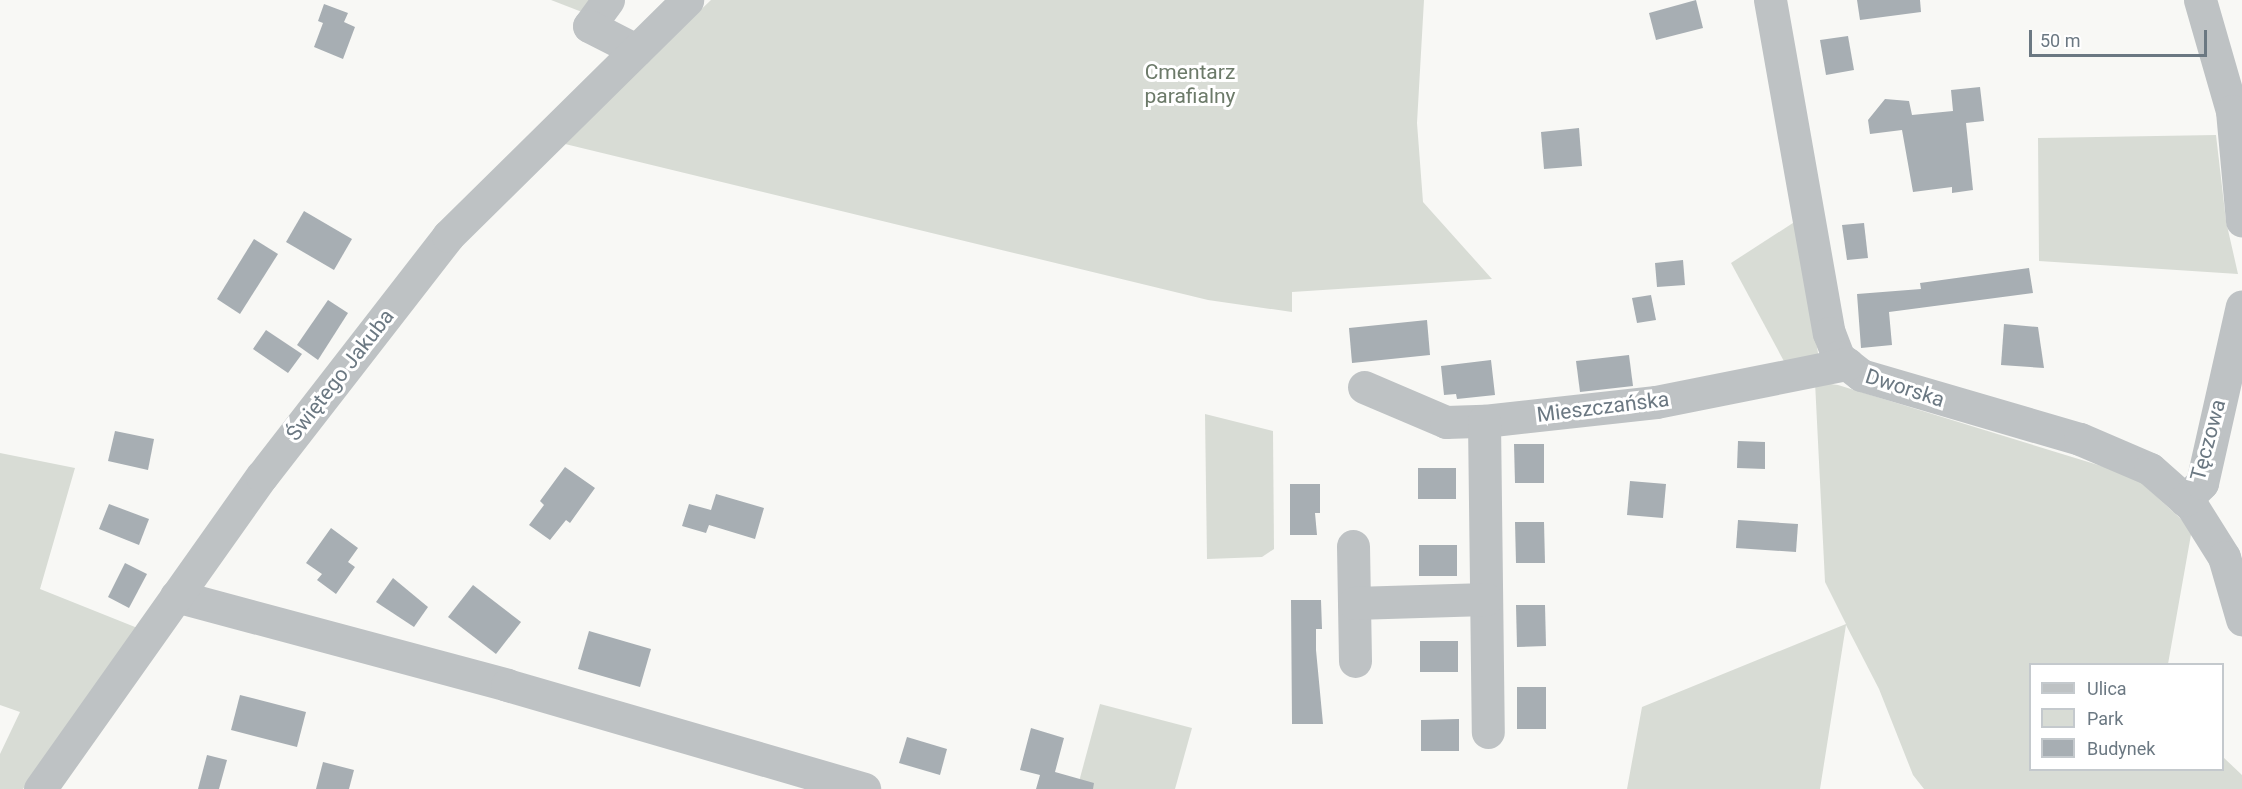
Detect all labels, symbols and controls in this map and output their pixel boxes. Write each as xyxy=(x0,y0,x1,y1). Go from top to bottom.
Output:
scale bar xyxy=(2032,18,2210,56)
text: 50 m xyxy=(2040,30,2080,51)
park label: Cmentarz parafialny xyxy=(1144,59,1236,109)
street label: Świętego Jakuba xyxy=(281,304,399,446)
street label: Dworska xyxy=(1862,363,1948,413)
street label: Mieszczańska xyxy=(1535,386,1671,428)
street label: Tęczowa xyxy=(2185,397,2231,483)
legend xyxy=(2029,663,2224,771)
text: Ulica xyxy=(2087,678,2127,699)
text: Park xyxy=(2087,708,2123,729)
text: Budynek xyxy=(2087,738,2155,759)

